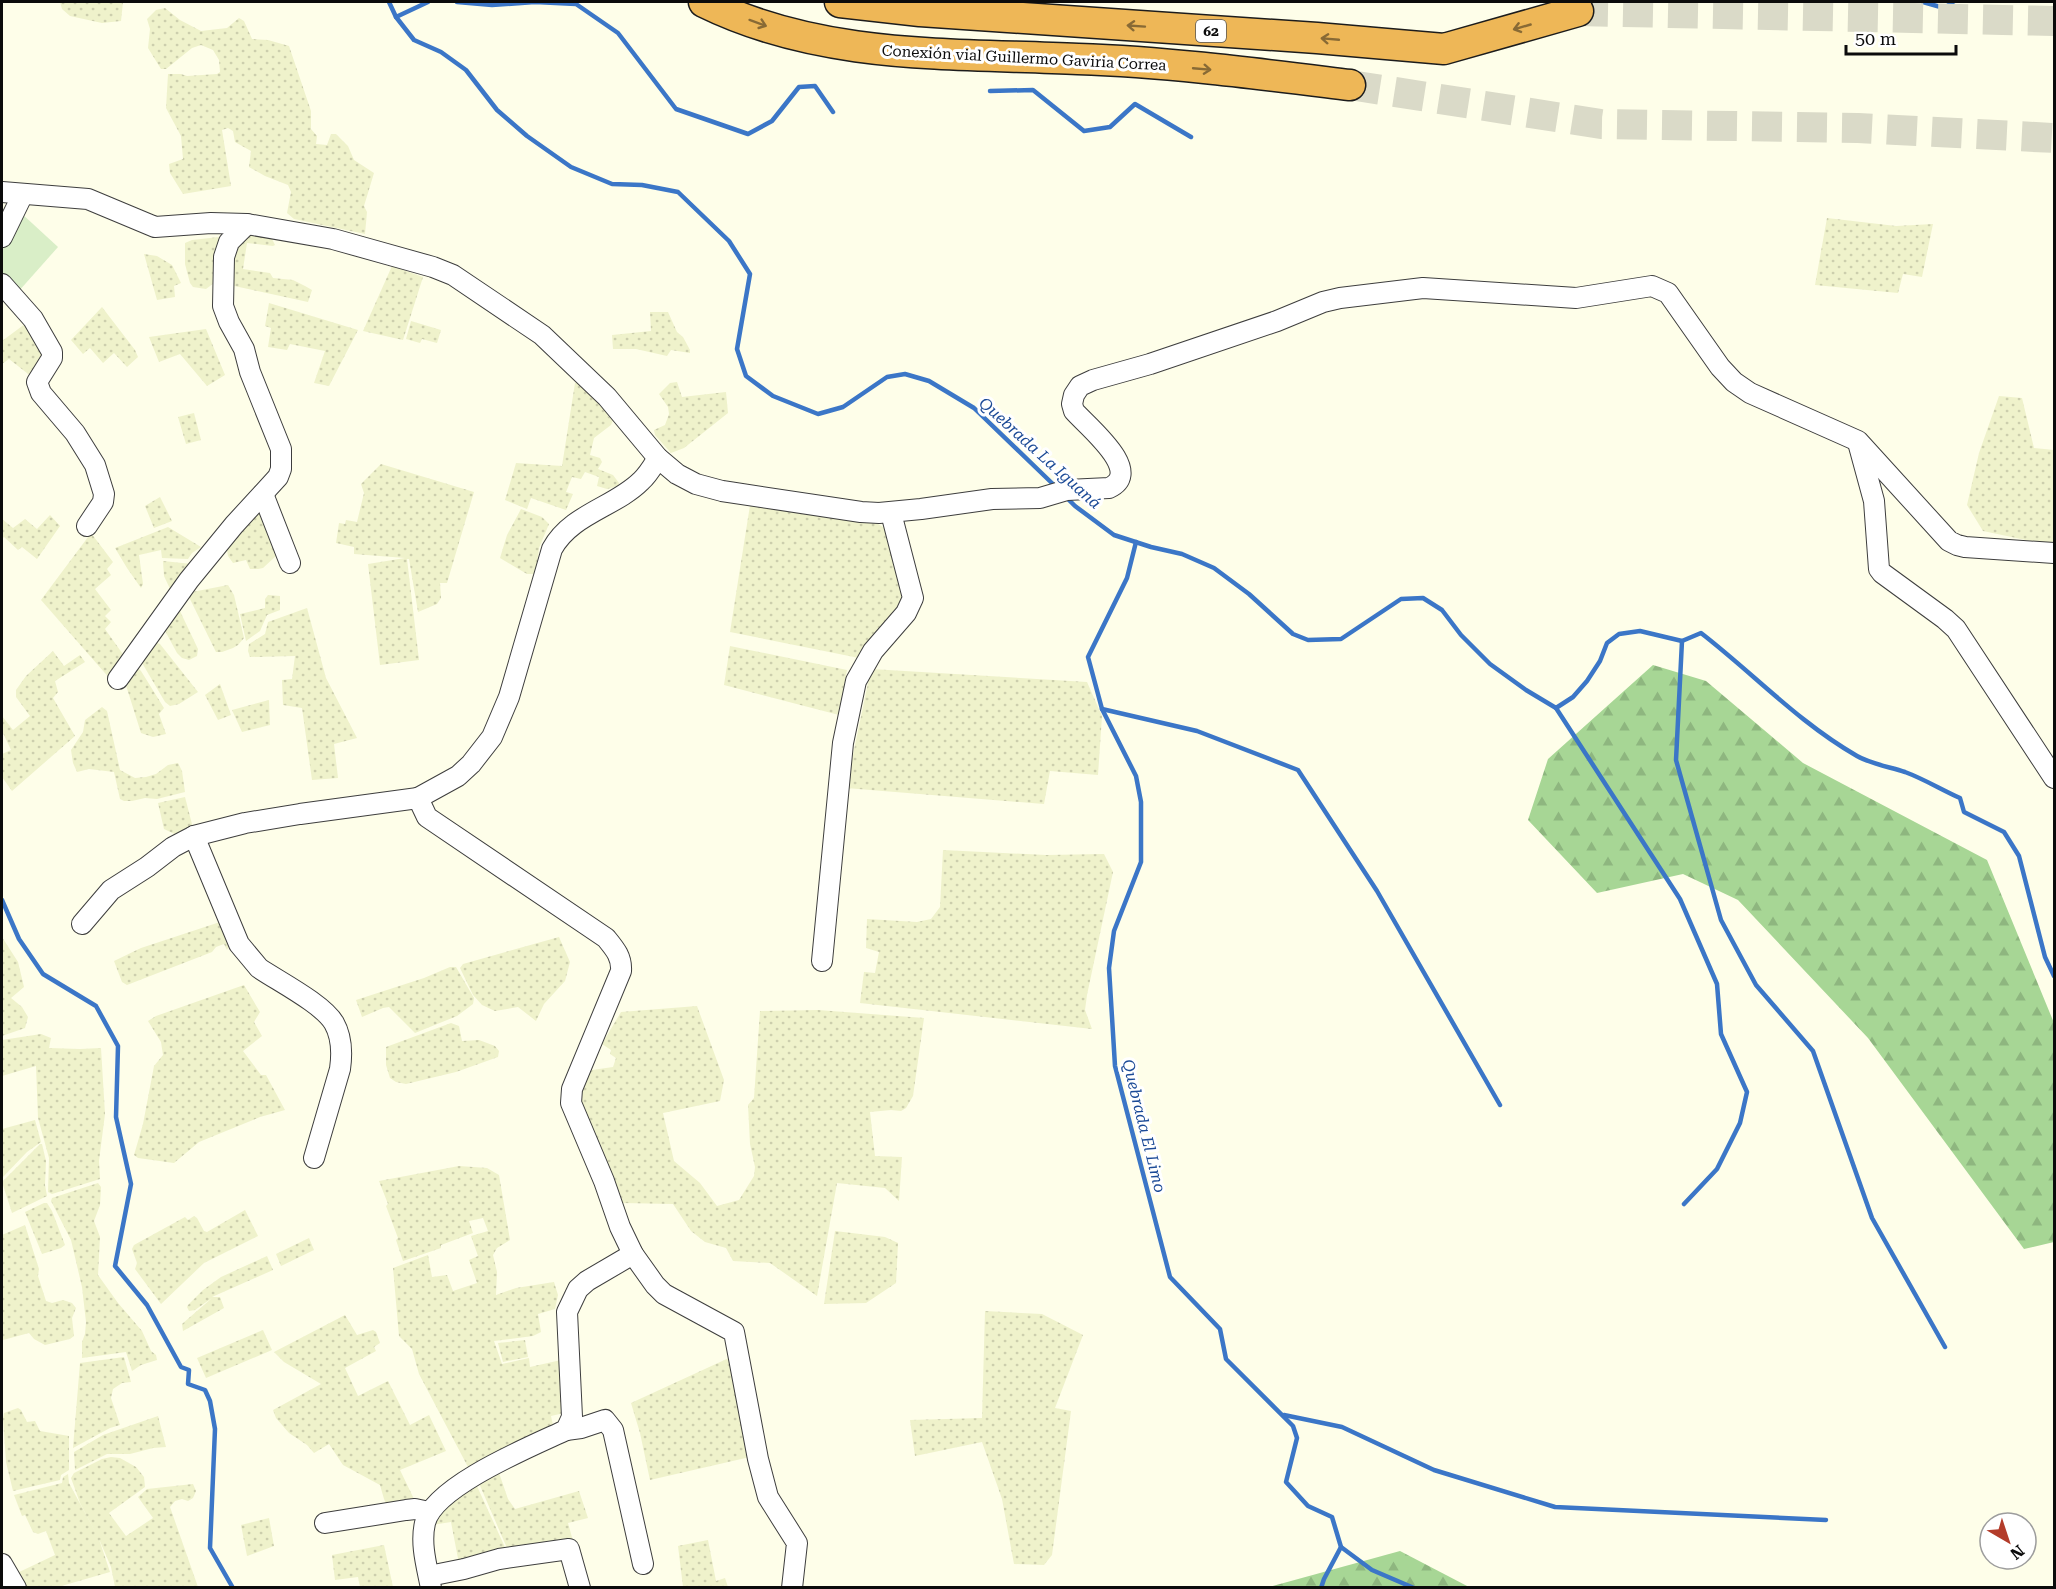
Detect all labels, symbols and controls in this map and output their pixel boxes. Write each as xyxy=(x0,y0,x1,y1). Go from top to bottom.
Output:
one-way arrow xyxy=(748,18,767,29)
scale bar xyxy=(1846,18,1956,56)
one-way arrow xyxy=(1126,20,1146,31)
road number: 62 xyxy=(1196,20,1226,42)
one-way arrow xyxy=(1513,22,1532,33)
text: 50 m xyxy=(1855,28,1896,49)
one-way arrow xyxy=(1321,33,1341,44)
street label: Conexión vial Guillermo Gaviria Correa xyxy=(881,42,1167,74)
one-way arrow xyxy=(1192,64,1211,75)
water label: Quebrada La Iguaná xyxy=(975,393,1105,513)
water label: Quebrada El Limo xyxy=(1118,1057,1170,1195)
north arrow xyxy=(1978,1511,2038,1571)
text: N xyxy=(2006,1541,2028,1564)

